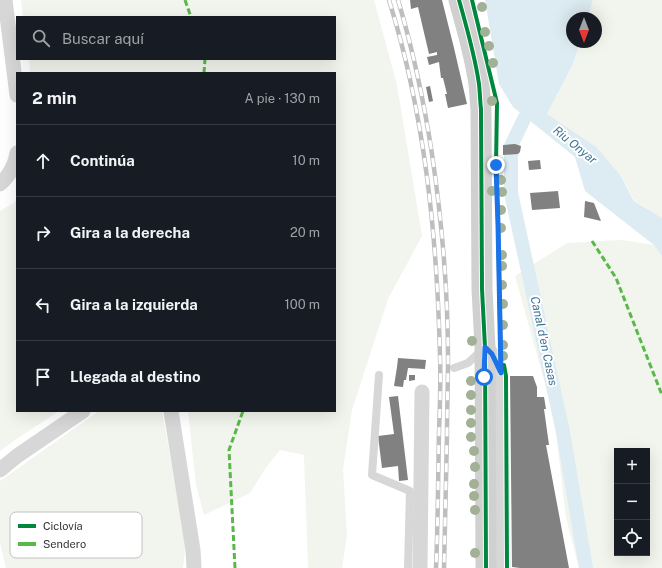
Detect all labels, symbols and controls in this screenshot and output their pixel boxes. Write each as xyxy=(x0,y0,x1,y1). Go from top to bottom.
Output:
north arrow xyxy=(566,12,602,48)
search box xyxy=(16,16,336,60)
icon: search xyxy=(30,27,52,49)
text: Buscar aquí xyxy=(62,30,144,47)
text: 2 min xyxy=(32,88,77,108)
text: A pie · 130 m xyxy=(244,91,320,106)
water label: Riu Onyar xyxy=(550,123,600,167)
icon: ahead xyxy=(32,150,54,172)
text: Continúa xyxy=(70,152,135,169)
text: 10 m xyxy=(292,153,320,168)
route end xyxy=(487,156,505,174)
icon: right xyxy=(32,222,54,244)
text: Gira a la derecha xyxy=(70,224,190,241)
text: 20 m xyxy=(290,225,320,240)
icon: left xyxy=(32,294,54,316)
water label: Canal d'en Casas xyxy=(528,295,560,387)
text: Gira a la izquierda xyxy=(70,296,198,313)
text: 100 m xyxy=(284,297,320,312)
icon: arrive xyxy=(32,366,54,388)
text: Llegada al destino xyxy=(70,368,201,385)
route start xyxy=(475,368,493,386)
map controls xyxy=(614,448,650,556)
button: + xyxy=(614,448,650,484)
button: − xyxy=(614,484,650,520)
legend xyxy=(10,512,142,558)
text: Ciclovía xyxy=(43,520,83,532)
button: locate xyxy=(614,520,650,556)
text: Sendero xyxy=(43,538,86,550)

